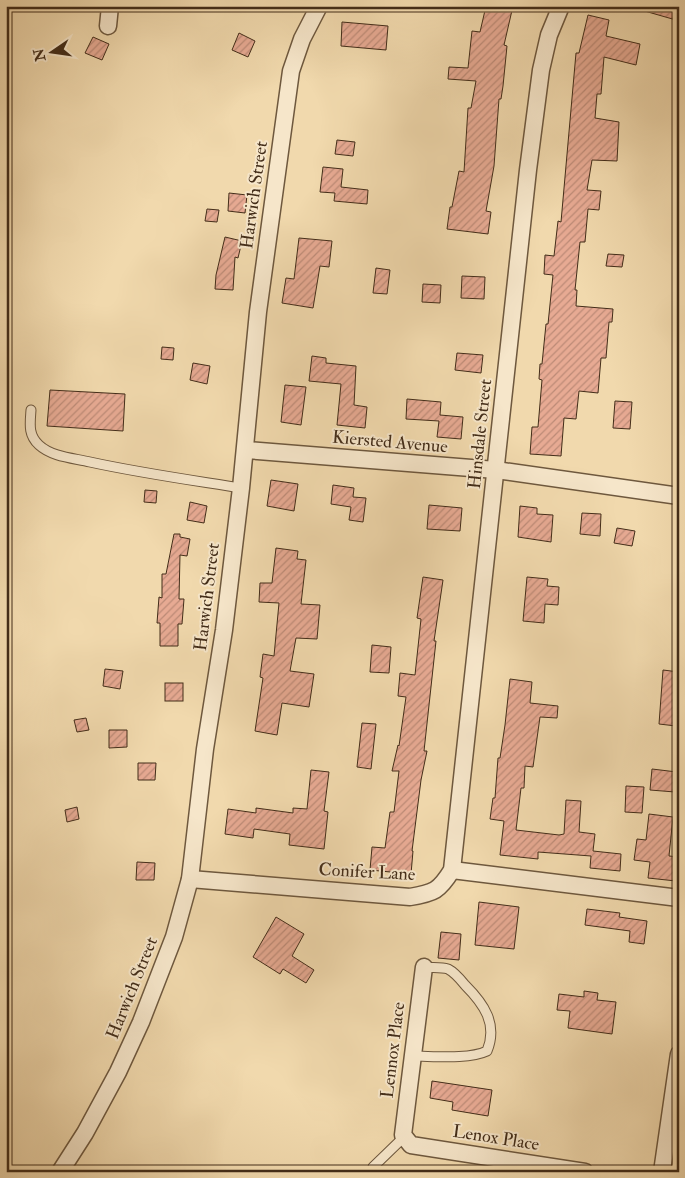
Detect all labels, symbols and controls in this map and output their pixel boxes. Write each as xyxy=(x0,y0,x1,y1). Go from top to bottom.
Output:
north arrow xyxy=(28,28,78,78)
text: N xyxy=(30,46,50,64)
street label: Harwich Street xyxy=(235,140,273,250)
street label: Hinsdale Street xyxy=(463,378,497,490)
street label: Kiersted Avenue xyxy=(331,425,449,459)
street label: Harwich Street xyxy=(189,542,225,652)
street label: Conifer Lane xyxy=(318,858,416,886)
street label: Harwich Street xyxy=(101,933,163,1043)
street label: Lennox Place xyxy=(376,1000,410,1099)
street label: Lenox Place xyxy=(451,1120,541,1156)

